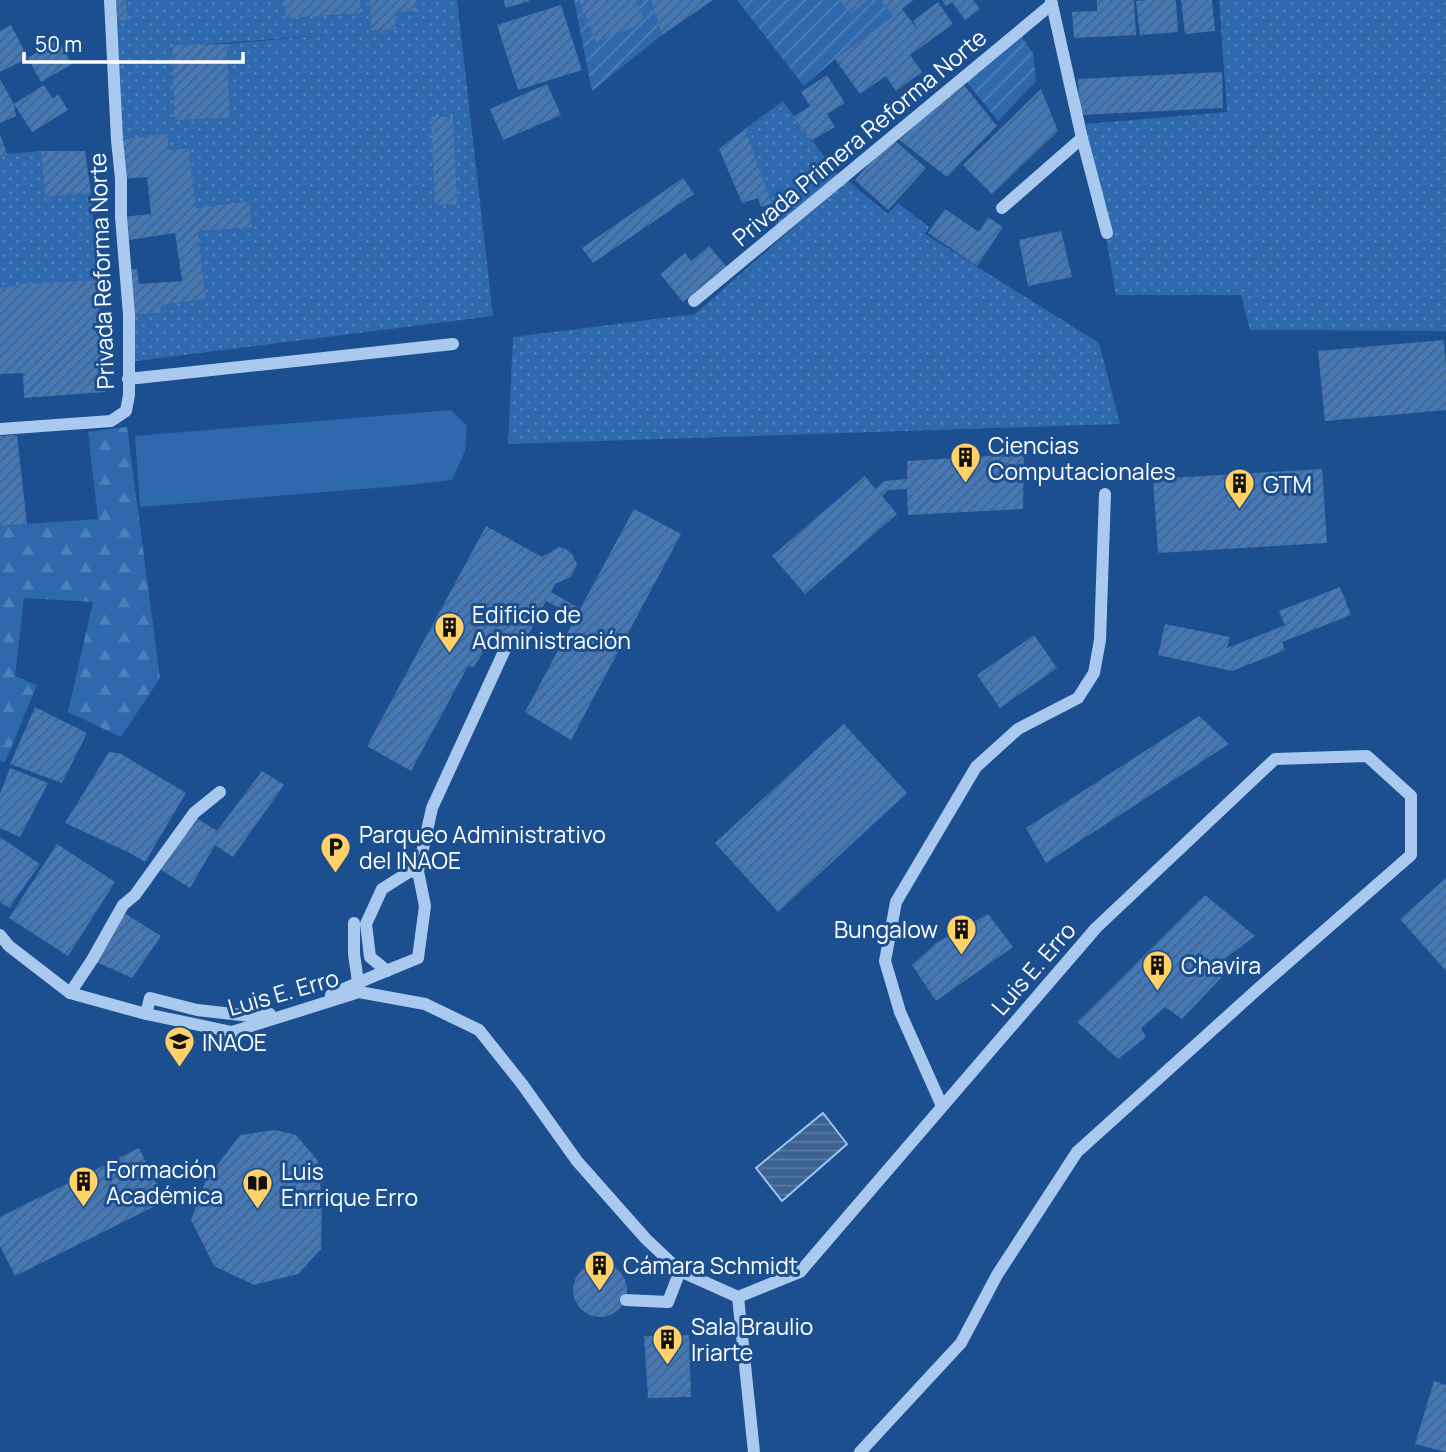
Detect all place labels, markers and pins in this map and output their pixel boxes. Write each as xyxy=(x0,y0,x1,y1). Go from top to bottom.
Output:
place label: Ciencias Computacionales xyxy=(988,429,1176,487)
building icon: Ciencias Computacionales xyxy=(948,441,982,485)
building icon: GTM xyxy=(1223,467,1257,511)
place label: GTM xyxy=(1263,468,1312,500)
place label: Edificio de Administración xyxy=(472,598,631,656)
building icon: Edificio de Administración xyxy=(432,610,466,654)
place label: Parqueo Administrativo del INAOE xyxy=(359,818,606,876)
parking icon: Parqueo Administrativo del INAOE xyxy=(319,830,353,874)
building icon: Bungalow xyxy=(944,912,978,956)
place label: Bungalow xyxy=(834,913,938,945)
building icon: Chavira xyxy=(1141,948,1175,992)
place label: Chavira xyxy=(1181,949,1261,981)
school or university icon: INAOE xyxy=(162,1025,196,1069)
place label: INAOE xyxy=(202,1026,267,1058)
place label: Formación Académica xyxy=(106,1153,223,1211)
place label: Luis Enrrique Erro xyxy=(281,1155,418,1213)
building icon: Formación Académica xyxy=(66,1165,100,1209)
library icon: Luis Enrrique Erro xyxy=(241,1167,275,1211)
building icon: Cámara Schmidt xyxy=(583,1248,617,1292)
place label: Cámara Schmidt xyxy=(623,1249,798,1281)
place label: Sala Braulio Iriarte xyxy=(691,1310,813,1368)
building icon: Sala Braulio Iriarte xyxy=(651,1322,685,1366)

